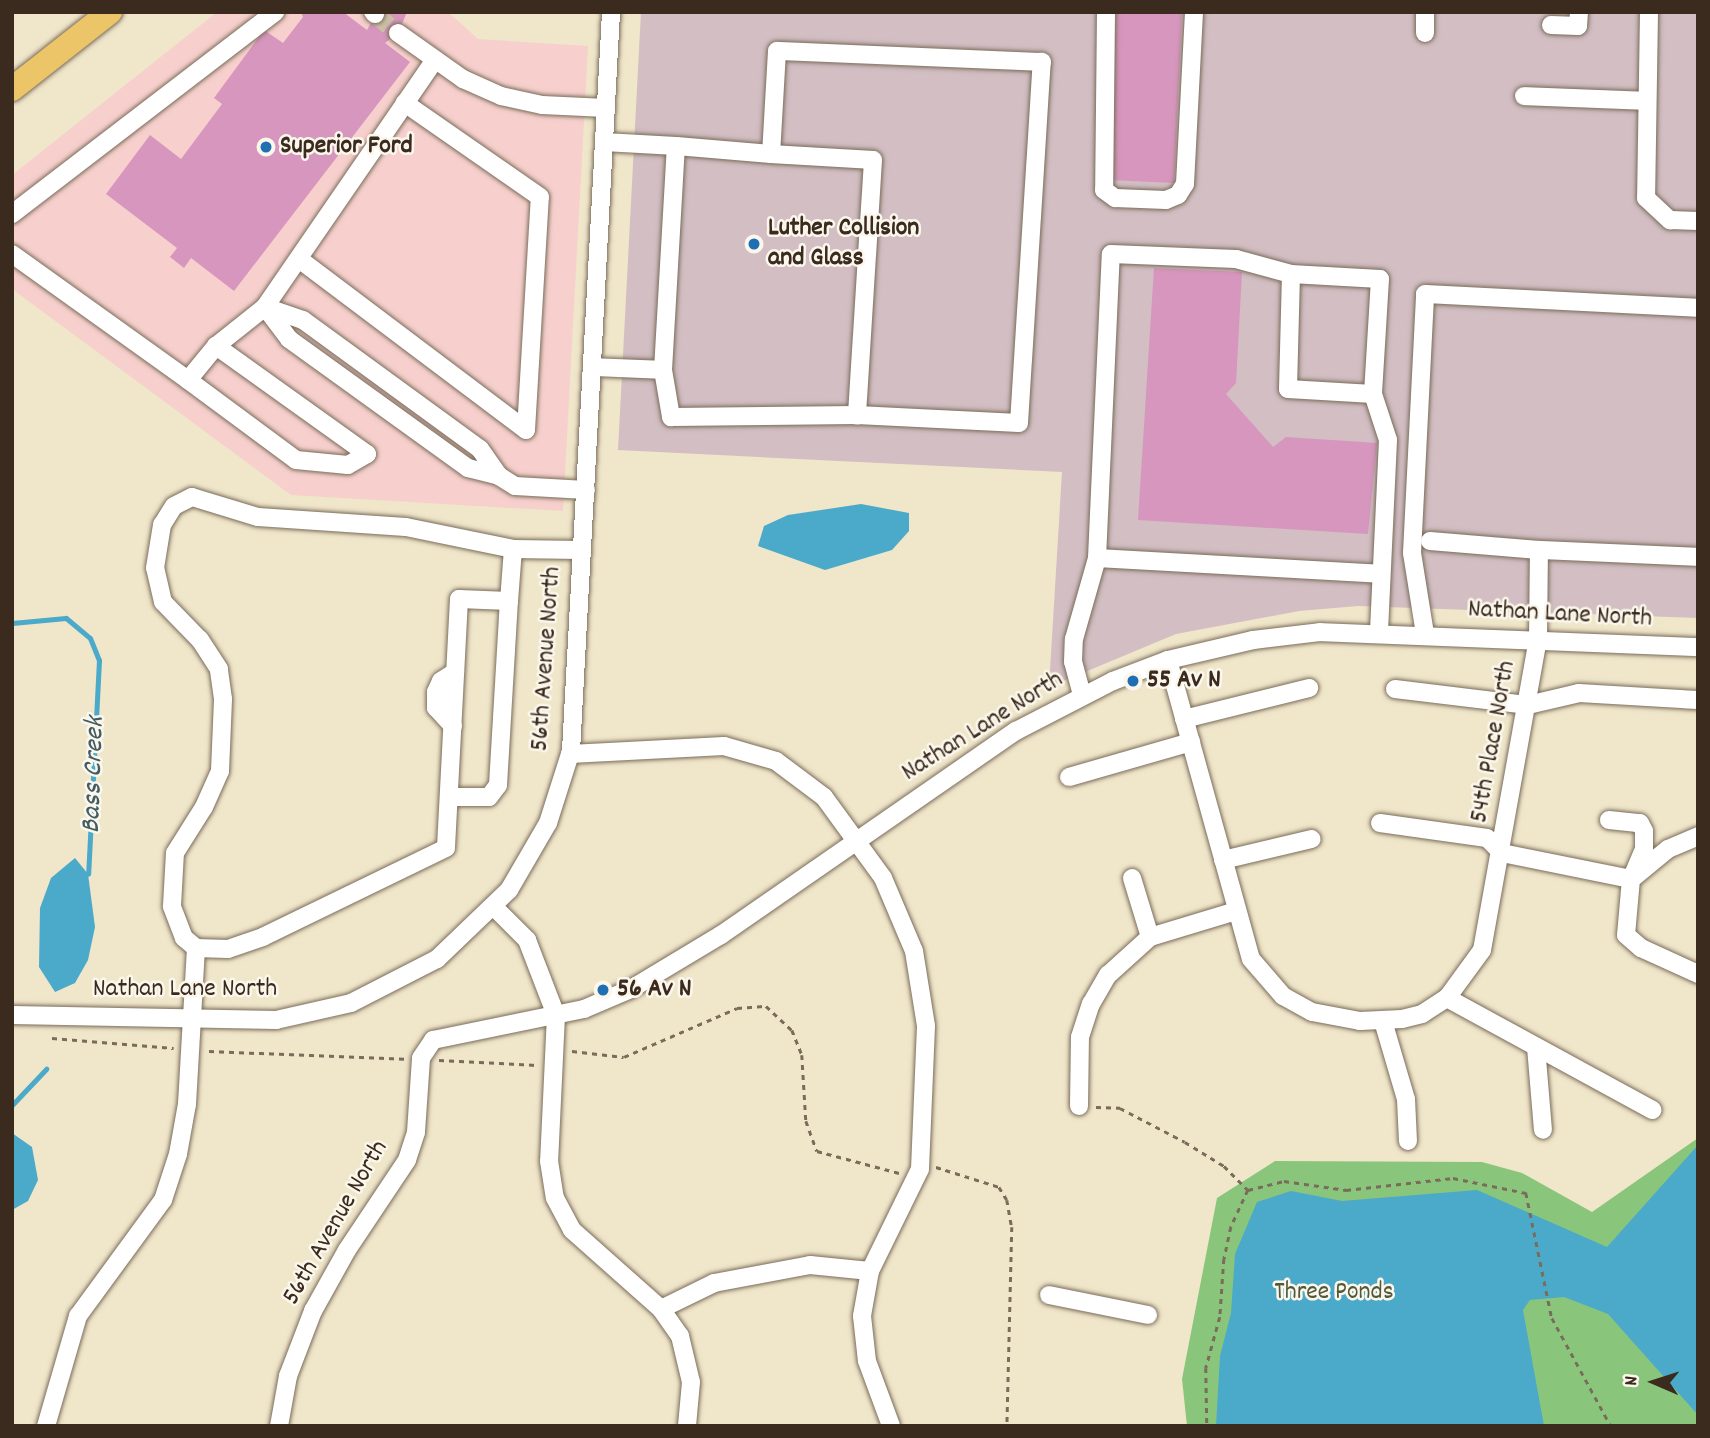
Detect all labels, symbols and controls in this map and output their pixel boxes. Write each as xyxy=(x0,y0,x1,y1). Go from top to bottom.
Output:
place label: Superior Ford xyxy=(280,131,413,163)
marker: Superior Ford xyxy=(258,139,274,155)
place label: Luther Collision and Glass xyxy=(768,213,919,274)
marker: Luther Collision and Glass xyxy=(746,236,762,252)
street label: 56th Avenue North xyxy=(525,566,569,752)
street label: Nathan Lane North xyxy=(1467,595,1653,635)
street label: 54th Place North xyxy=(1464,659,1524,825)
street label: Nathan Lane North xyxy=(897,665,1069,789)
place label: 55 Av N xyxy=(1147,665,1221,697)
marker: 55 Av N xyxy=(1125,673,1141,689)
water label: Bass Creek xyxy=(76,716,114,834)
street label: Nathan Lane North xyxy=(93,974,277,1006)
place label: 56 Av N xyxy=(617,974,692,1006)
marker: 56 Av N xyxy=(595,982,611,998)
street label: 56th Avenue North xyxy=(276,1135,396,1311)
park label: Three Ponds xyxy=(1274,1277,1394,1309)
north arrow xyxy=(1619,1347,1689,1417)
text: N xyxy=(1619,1375,1646,1386)

